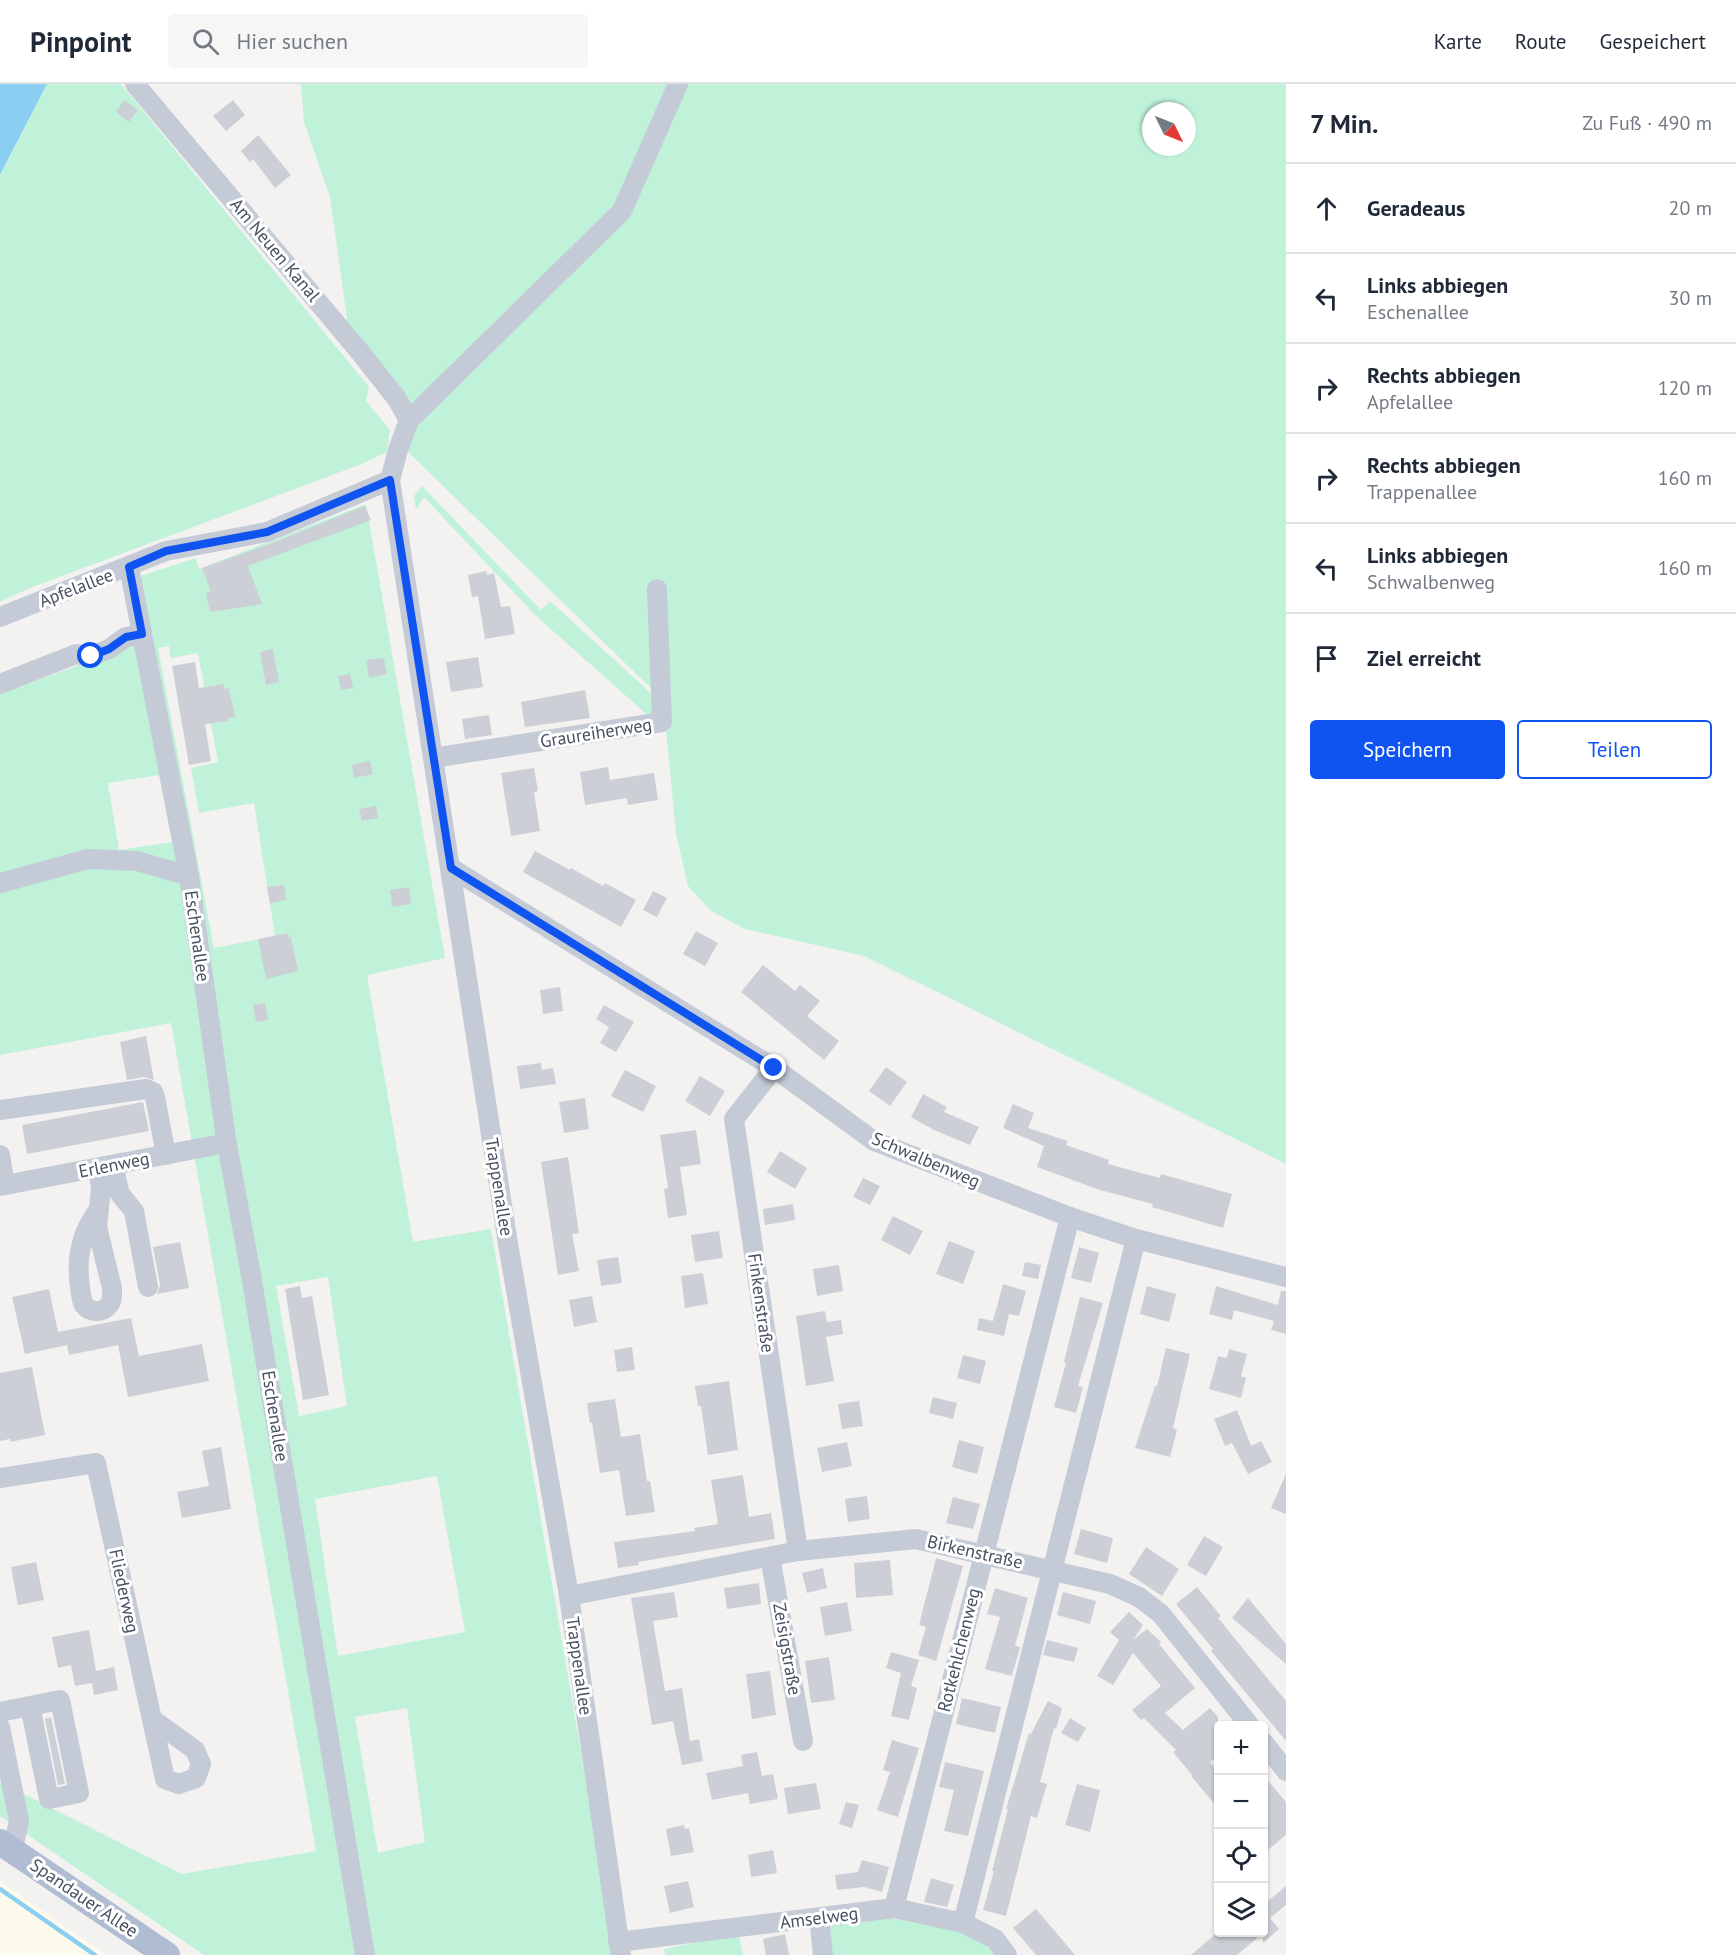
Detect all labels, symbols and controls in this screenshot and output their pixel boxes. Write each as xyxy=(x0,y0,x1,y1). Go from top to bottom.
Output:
search box xyxy=(168,14,588,68)
text: Pinpoint xyxy=(30,23,132,60)
icon: search xyxy=(189,25,222,58)
text: Hier suchen xyxy=(237,27,348,55)
text: Karte xyxy=(1434,28,1482,55)
text: Route xyxy=(1515,28,1566,55)
text: Gespeichert xyxy=(1599,28,1706,55)
north arrow xyxy=(1142,102,1196,156)
text: 7 Min. xyxy=(1310,107,1378,140)
text: Zu Fuß · 490 m xyxy=(1582,110,1712,136)
icon: ahead xyxy=(1310,192,1343,225)
street label: Am Neuen Kanal xyxy=(225,193,326,307)
text: Geradeaus xyxy=(1367,194,1465,222)
text: 20 m xyxy=(1669,195,1712,221)
text: Links abbiegen xyxy=(1367,271,1508,299)
icon: left xyxy=(1310,282,1343,315)
text: 30 m xyxy=(1669,285,1712,311)
text: Eschenallee xyxy=(1367,299,1469,325)
text: Rechts abbiegen xyxy=(1367,361,1521,389)
icon: right xyxy=(1310,372,1343,405)
text: 120 m xyxy=(1658,375,1712,401)
text: Apfelallee xyxy=(1367,389,1453,415)
text: Rechts abbiegen xyxy=(1367,451,1521,479)
icon: right xyxy=(1310,462,1343,495)
text: 160 m xyxy=(1658,465,1712,491)
text: Trappenallee xyxy=(1367,479,1477,505)
text: Links abbiegen xyxy=(1367,541,1508,569)
icon: left xyxy=(1310,552,1343,585)
text: 160 m xyxy=(1658,555,1712,581)
street label: Apfelallee xyxy=(36,563,116,612)
text: Schwalbenweg xyxy=(1367,569,1495,595)
route start xyxy=(77,642,103,668)
icon: arrive xyxy=(1310,642,1343,675)
text: Ziel erreicht xyxy=(1367,644,1481,672)
street label: Graureiherweg xyxy=(539,712,653,753)
button: Speichern xyxy=(1310,720,1505,779)
button: Teilen xyxy=(1517,720,1712,779)
street label: Eschenallee xyxy=(180,889,215,983)
route end xyxy=(760,1054,786,1080)
street label: Schwalbenweg xyxy=(869,1126,984,1193)
street label: Trappenallee xyxy=(480,1136,519,1238)
street label: Erlenweg xyxy=(77,1146,151,1183)
street label: Finkenstraße xyxy=(743,1252,780,1354)
street label: Eschenallee xyxy=(257,1369,294,1463)
street label: Birkenstraße xyxy=(925,1529,1025,1574)
street label: Fliederweg xyxy=(104,1547,145,1635)
street label: Rotkehlchenweg xyxy=(932,1586,985,1714)
street label: Zeisigstraße xyxy=(768,1601,807,1697)
street label: Trappenallee xyxy=(561,1615,598,1717)
map controls xyxy=(1214,1721,1268,1937)
button: + xyxy=(1214,1721,1268,1775)
button: − xyxy=(1214,1775,1268,1829)
button: locate xyxy=(1214,1829,1268,1883)
street label: Spandauer Allee xyxy=(26,1853,143,1942)
button: layers xyxy=(1214,1883,1268,1937)
street label: Amselweg xyxy=(778,1901,859,1934)

